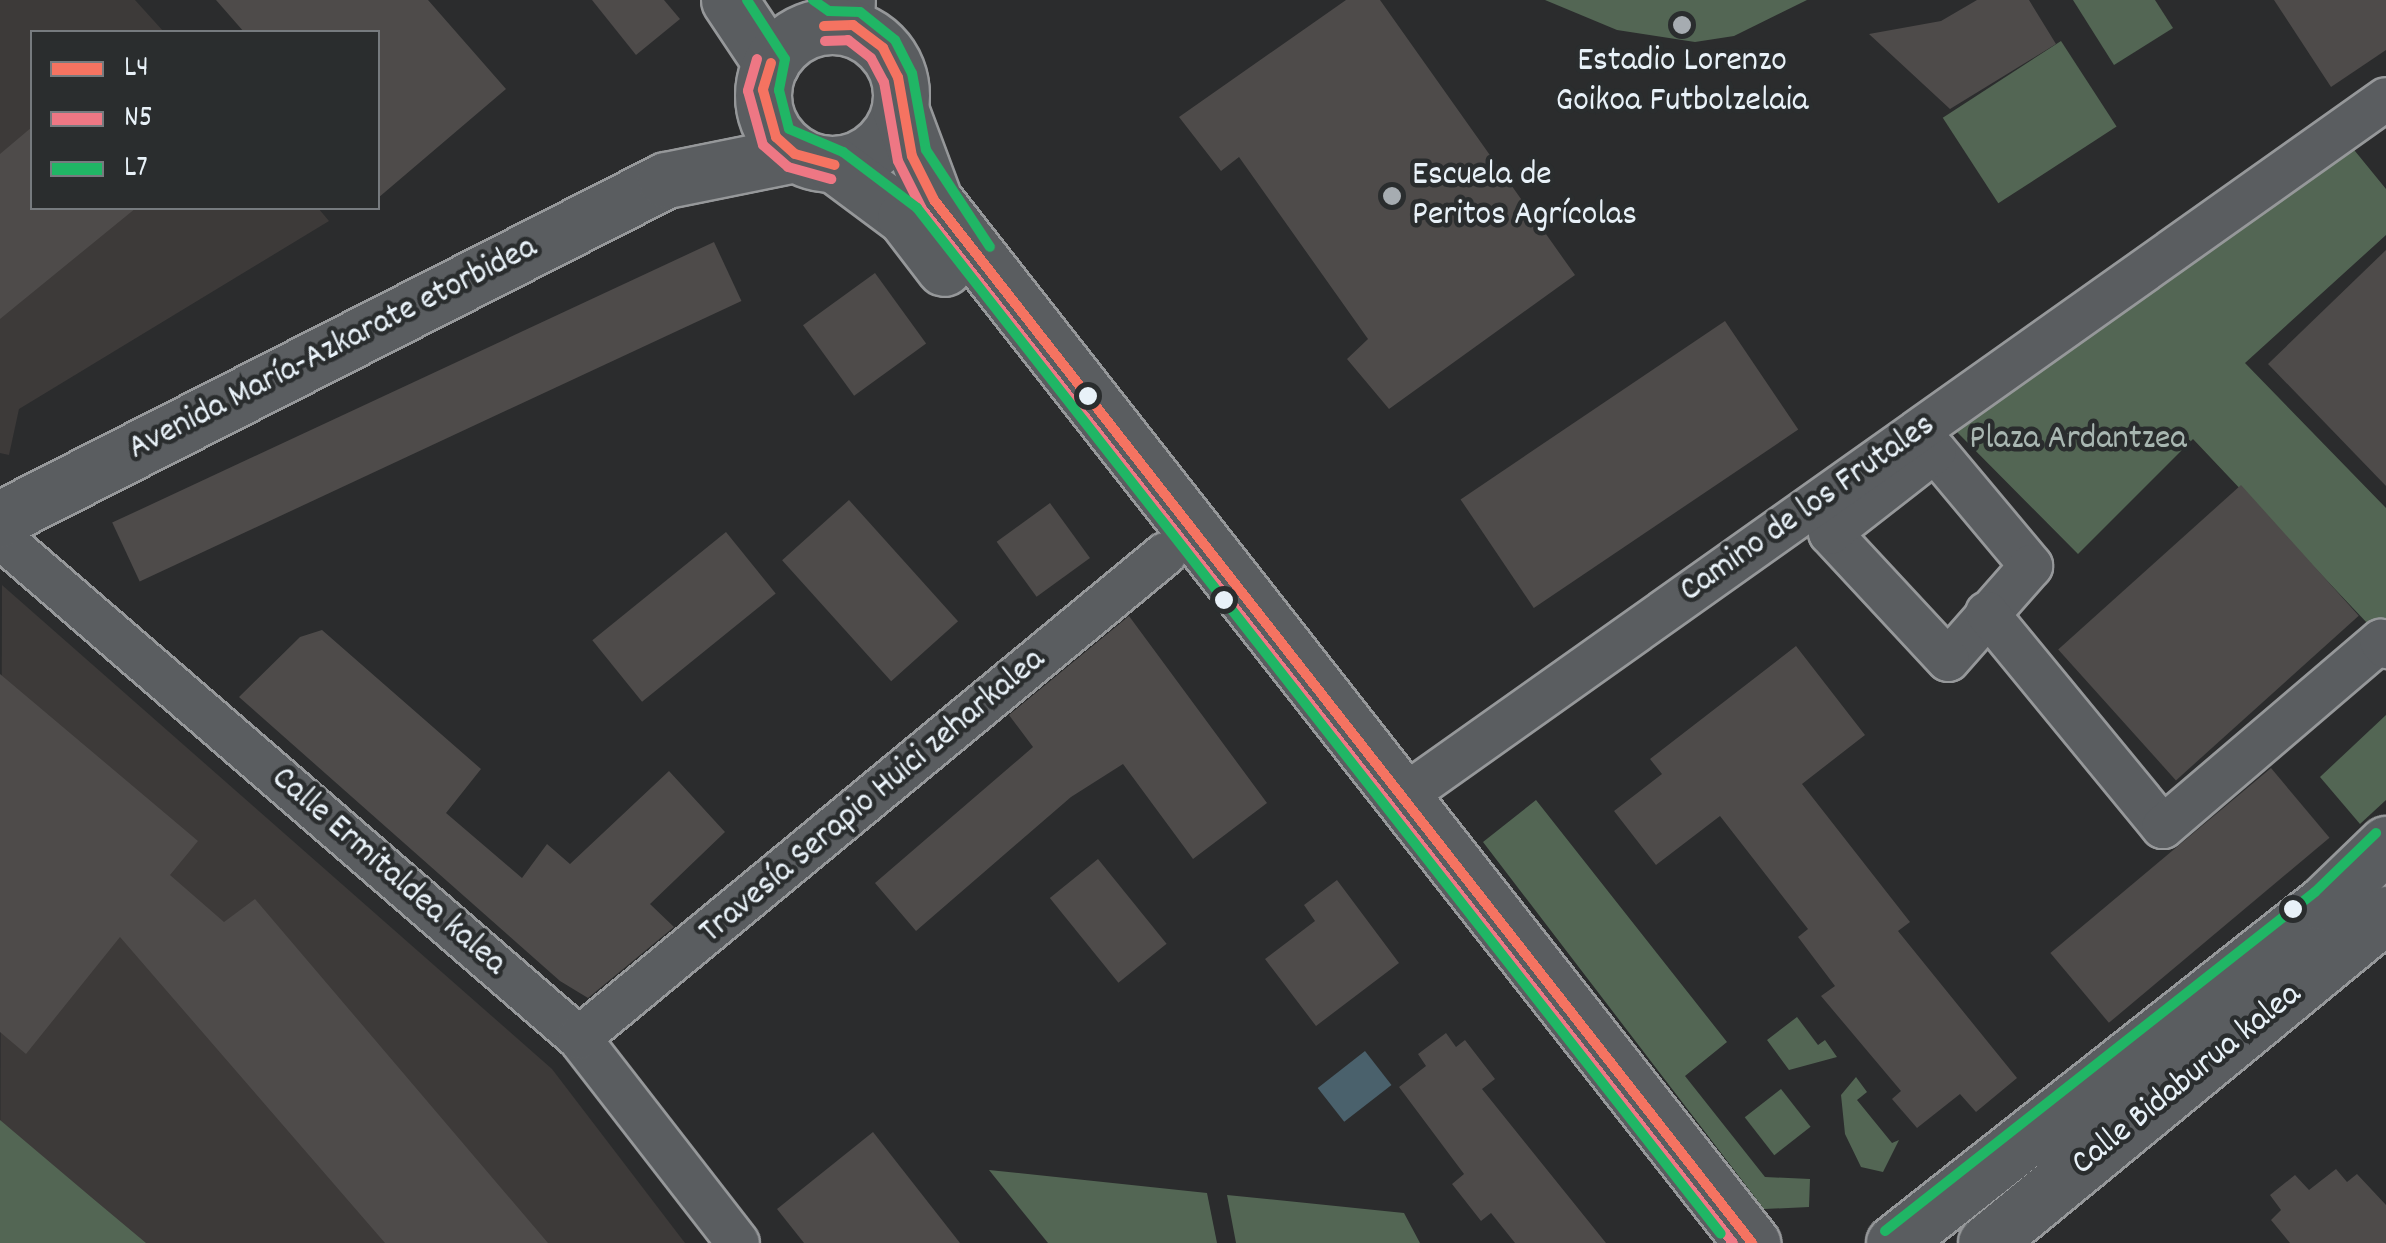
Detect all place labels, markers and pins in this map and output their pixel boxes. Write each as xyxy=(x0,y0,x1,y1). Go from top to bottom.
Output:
marker: Estadio Lorenzo Goikoa Futbolzelaia xyxy=(1671,14,1693,36)
place label: Estadio Lorenzo Goikoa Futbolzelaia xyxy=(1556,41,1808,123)
place label: Escuela de Peritos Agrícolas xyxy=(1412,155,1637,237)
marker: Escuela de Peritos Agrícolas xyxy=(1381,185,1403,207)
unlabelled marker xyxy=(1078,386,1098,406)
unlabelled marker xyxy=(1214,590,1234,610)
unlabelled marker xyxy=(2283,899,2303,919)

